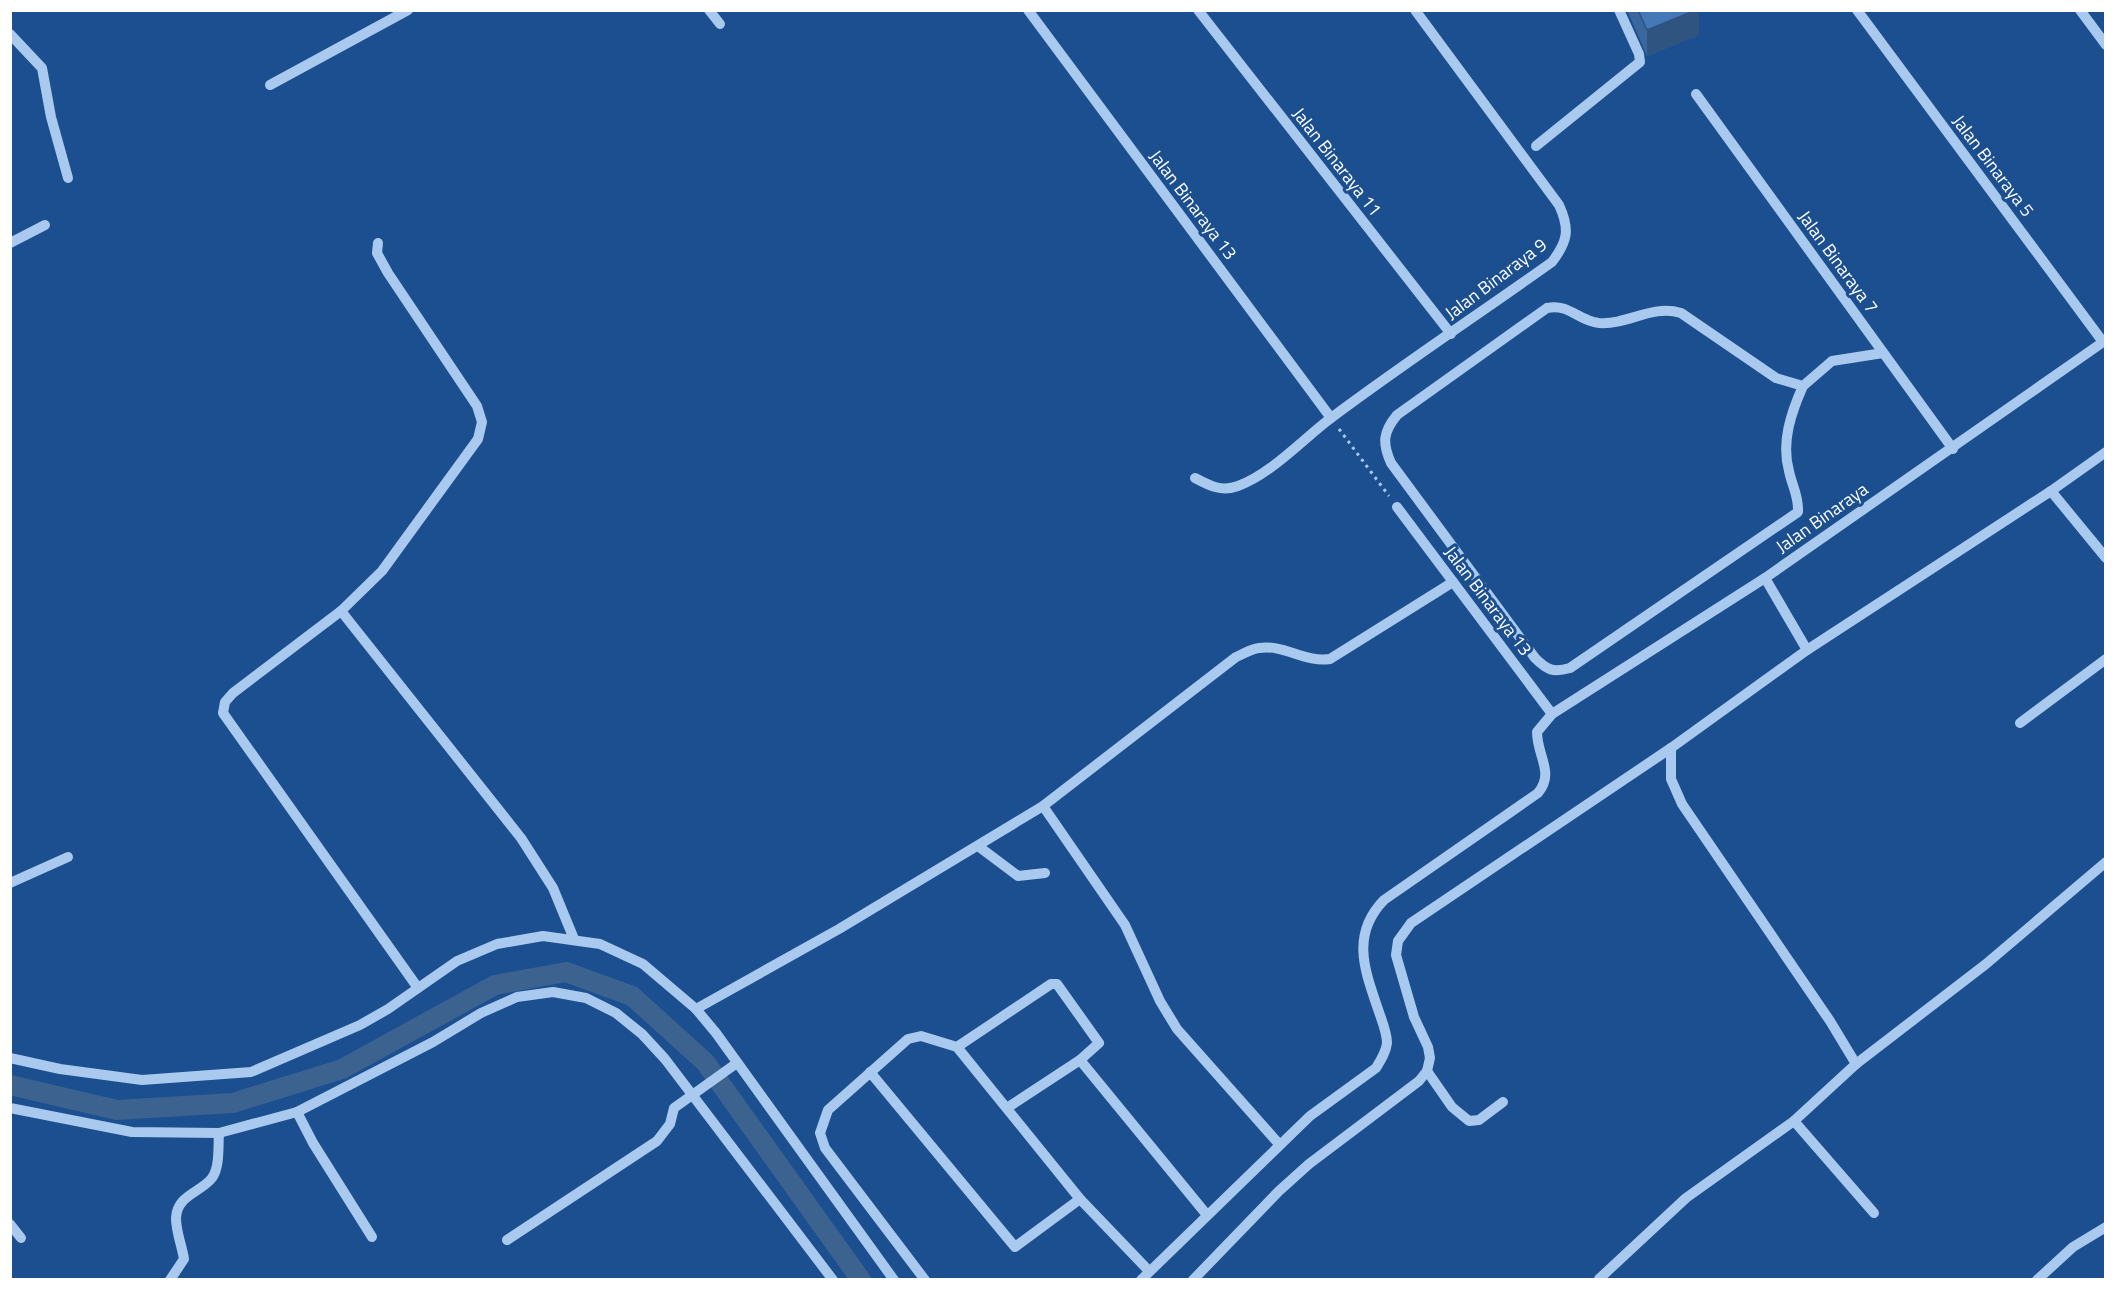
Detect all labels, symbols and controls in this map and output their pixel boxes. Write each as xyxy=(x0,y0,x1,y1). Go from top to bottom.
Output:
street label: Jalan Binaraya 11 xyxy=(1286,102,1389,222)
street label: Jalan Binaraya 5 xyxy=(1946,109,2041,222)
street label: Jalan Binaraya 13 xyxy=(1143,144,1244,265)
street label: Jalan Binaraya 7 xyxy=(1792,205,1885,319)
street label: Jalan Binaraya 9 xyxy=(1439,231,1552,326)
street label: Jalan Binaraya xyxy=(1770,476,1873,559)
street label: Jalan Binaraya 13 xyxy=(1438,540,1539,661)

